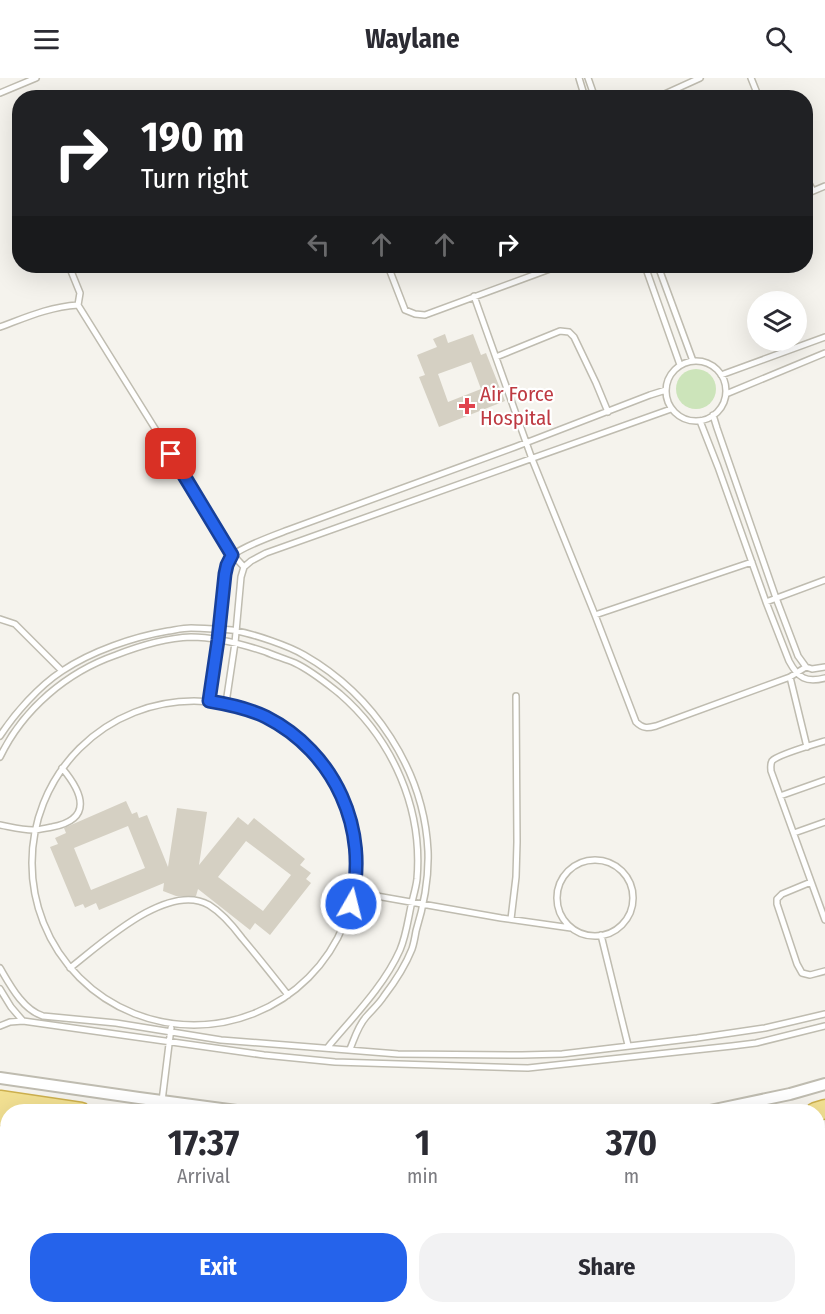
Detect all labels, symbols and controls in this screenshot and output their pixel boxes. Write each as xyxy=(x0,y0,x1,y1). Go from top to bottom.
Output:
icon: menu xyxy=(30,23,63,56)
text: Waylane xyxy=(365,23,460,55)
icon: search xyxy=(762,23,795,56)
text: 190 m xyxy=(141,112,244,162)
icon: right xyxy=(42,114,120,192)
text: Turn right xyxy=(141,163,249,195)
icon: left xyxy=(302,228,335,261)
icon: ahead xyxy=(365,228,398,261)
icon: ahead xyxy=(428,228,461,261)
icon: right xyxy=(491,228,524,261)
map controls xyxy=(747,291,807,351)
button: layers xyxy=(747,291,807,351)
place label: Air Force Hospital xyxy=(480,381,554,431)
marker: Air Force Hospital xyxy=(458,397,476,415)
pin xyxy=(145,428,196,479)
icon: arrive xyxy=(154,437,187,470)
position arrow xyxy=(319,872,383,936)
text: 17:37 xyxy=(168,1121,239,1165)
text: 1 xyxy=(415,1121,430,1165)
text: 370 xyxy=(606,1121,657,1165)
text: Arrival xyxy=(177,1164,230,1188)
text: min xyxy=(407,1164,438,1188)
text: m xyxy=(624,1164,639,1188)
button: Exit xyxy=(30,1233,407,1302)
button: Share xyxy=(419,1233,795,1302)

